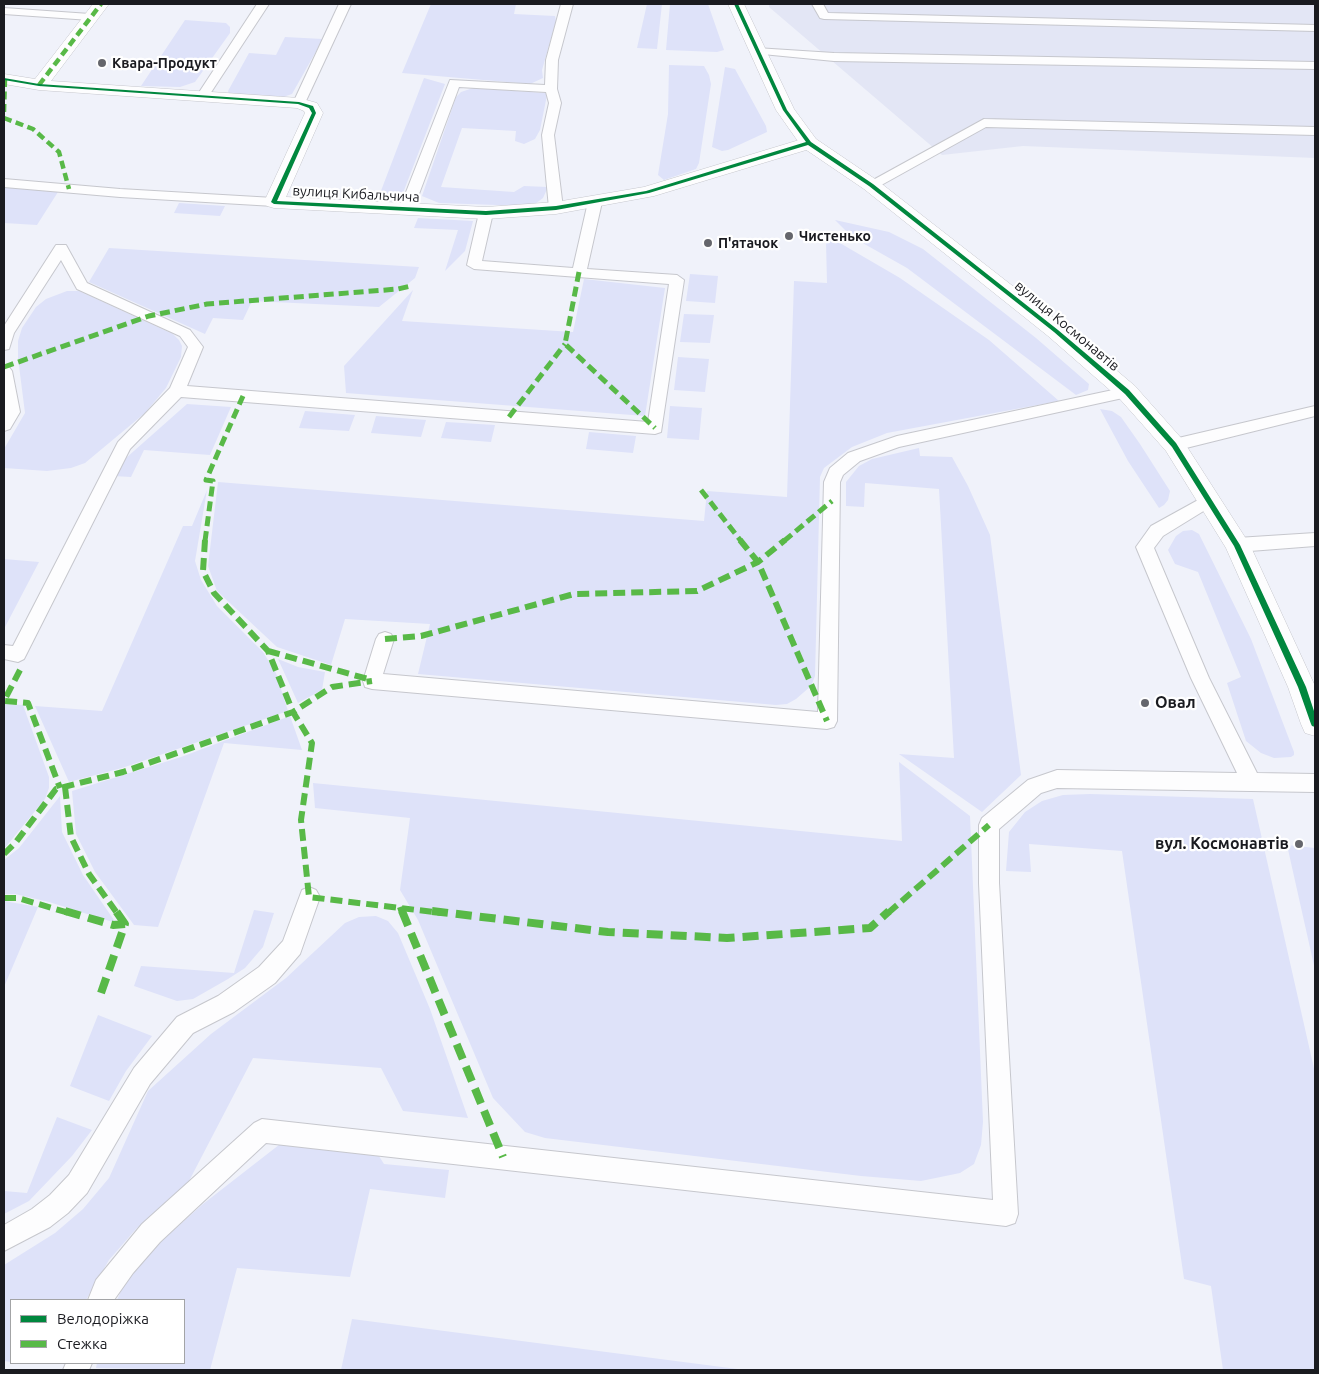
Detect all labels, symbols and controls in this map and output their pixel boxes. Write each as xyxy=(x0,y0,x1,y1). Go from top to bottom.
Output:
place label: Квара-Продукт xyxy=(112,55,217,71)
marker: Квара-Продукт xyxy=(96,57,108,69)
street label: вулиця Кибальчича xyxy=(292,182,420,206)
place label: Чистенько xyxy=(799,228,871,244)
marker: Чистенько xyxy=(783,230,795,242)
place label: П'ятачок xyxy=(718,235,778,251)
marker: П'ятачок xyxy=(702,237,714,249)
street label: вулиця Космонавтів xyxy=(1011,277,1123,375)
place label: Овал xyxy=(1155,693,1196,713)
marker: Овал xyxy=(1139,697,1151,709)
place label: вул. Космонавтів xyxy=(1155,834,1289,854)
marker: вул. Космонавтів xyxy=(1293,838,1305,850)
legend xyxy=(10,1299,185,1364)
text: Велодоріжка xyxy=(57,1310,149,1327)
text: Стежка xyxy=(57,1335,107,1352)

